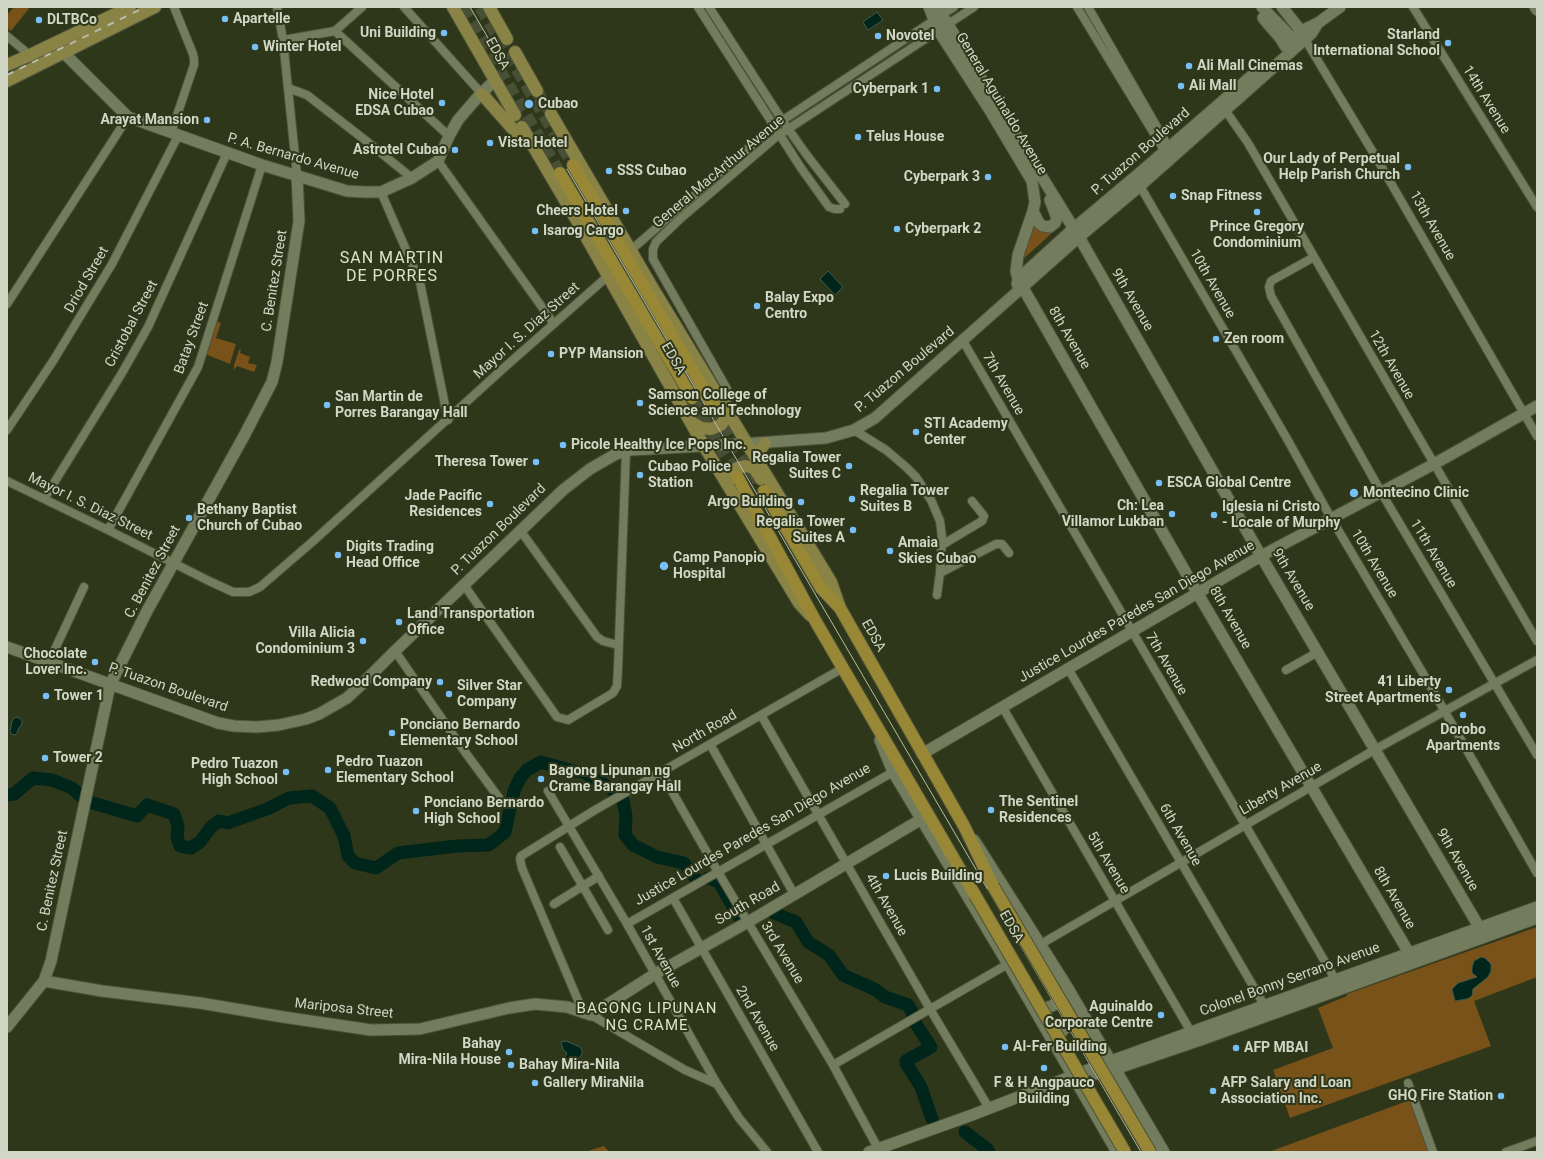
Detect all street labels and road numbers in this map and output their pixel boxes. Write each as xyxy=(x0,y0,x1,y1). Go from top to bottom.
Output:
street label: General Aguinaldo Avenue xyxy=(952,30,1050,178)
street label: EDSA xyxy=(481,35,513,73)
street label: 14th Avenue xyxy=(1458,63,1514,137)
street label: P. Tuazon Boulevard xyxy=(1088,105,1194,199)
street label: General MacArthur Avenue xyxy=(650,112,788,232)
street label: P. A. Bernardo Avenue xyxy=(225,130,361,184)
street label: 13th Avenue xyxy=(1405,188,1459,264)
street label: C. Benitez Street xyxy=(259,229,291,333)
street label: Driod Street xyxy=(61,244,113,316)
street label: 10th Avenue xyxy=(1185,246,1239,322)
street label: 9th Avenue xyxy=(1107,266,1157,334)
street label: Cristobal Street xyxy=(102,278,162,370)
street label: Mayor I. S. Diaz Street xyxy=(471,279,583,383)
street label: Batay Street xyxy=(171,300,213,376)
street label: 8th Avenue xyxy=(1044,304,1094,372)
street label: P. Tuazon Boulevard xyxy=(852,323,958,417)
street label: 12th Avenue xyxy=(1364,327,1418,403)
street label: EDSA xyxy=(657,340,689,378)
street label: 7th Avenue xyxy=(978,350,1028,418)
street label: Mayor I. S. Diaz Street xyxy=(25,470,155,544)
street label: P. Tuazon Boulevard xyxy=(448,481,550,579)
street label: 11th Avenue xyxy=(1406,517,1460,591)
street label: C. Benitez Street xyxy=(121,523,185,621)
street label: 10th Avenue xyxy=(1347,527,1401,601)
street label: Justice Lourdes Paredes San Diego Avenue xyxy=(1016,537,1258,687)
street label: 9th Avenue xyxy=(1268,546,1318,614)
street label: 8th Avenue xyxy=(1205,584,1255,652)
street label: EDSA xyxy=(857,617,889,655)
street label: 7th Avenue xyxy=(1141,630,1191,698)
street label: P. Tuazon Boulevard xyxy=(106,660,230,716)
street label: North Road xyxy=(670,707,740,757)
street label: Liberty Avenue xyxy=(1237,759,1325,819)
street label: Justice Lourdes Paredes San Diego Avenue xyxy=(632,760,874,910)
street label: 6th Avenue xyxy=(1155,801,1205,869)
street label: 9th Avenue xyxy=(1432,826,1482,894)
street label: C. Benitez Street xyxy=(34,829,72,933)
street label: 5th Avenue xyxy=(1083,829,1133,897)
street label: 8th Avenue xyxy=(1369,864,1419,932)
street label: 4th Avenue xyxy=(861,871,911,939)
street label: South Road xyxy=(713,879,783,929)
street label: EDSA xyxy=(995,908,1027,946)
street label: 3rd Avenue xyxy=(757,919,807,987)
street label: 1st Avenue xyxy=(636,923,684,991)
street label: Colonel Bonny Serrano Avenue xyxy=(1198,940,1382,1020)
street label: 2nd Avenue xyxy=(732,983,782,1055)
street label: Mariposa Street xyxy=(294,995,394,1023)

